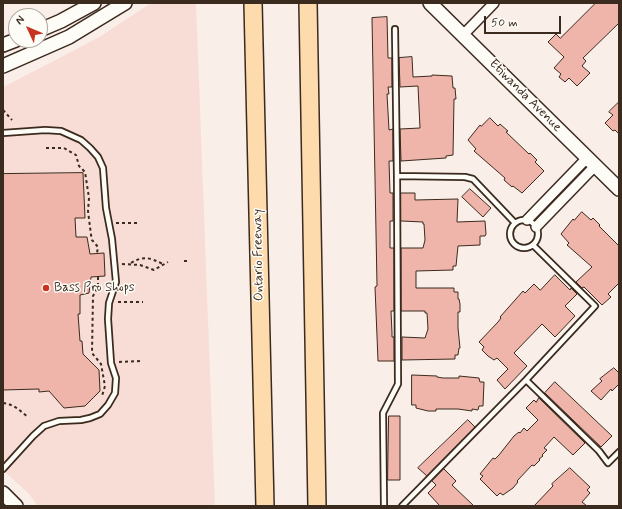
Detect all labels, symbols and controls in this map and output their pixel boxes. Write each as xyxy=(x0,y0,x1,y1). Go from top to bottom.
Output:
north arrow xyxy=(8,8,48,48)
scale bar xyxy=(486,8,563,34)
text: N xyxy=(13,13,28,28)
text: 50 m xyxy=(491,15,518,31)
street label: Etiwanda Avenue xyxy=(485,56,565,136)
street label: Ontario Freeway xyxy=(250,209,268,301)
place label: Bass Pro Shops xyxy=(54,280,135,296)
marker: Bass Pro Shops xyxy=(41,283,51,293)

